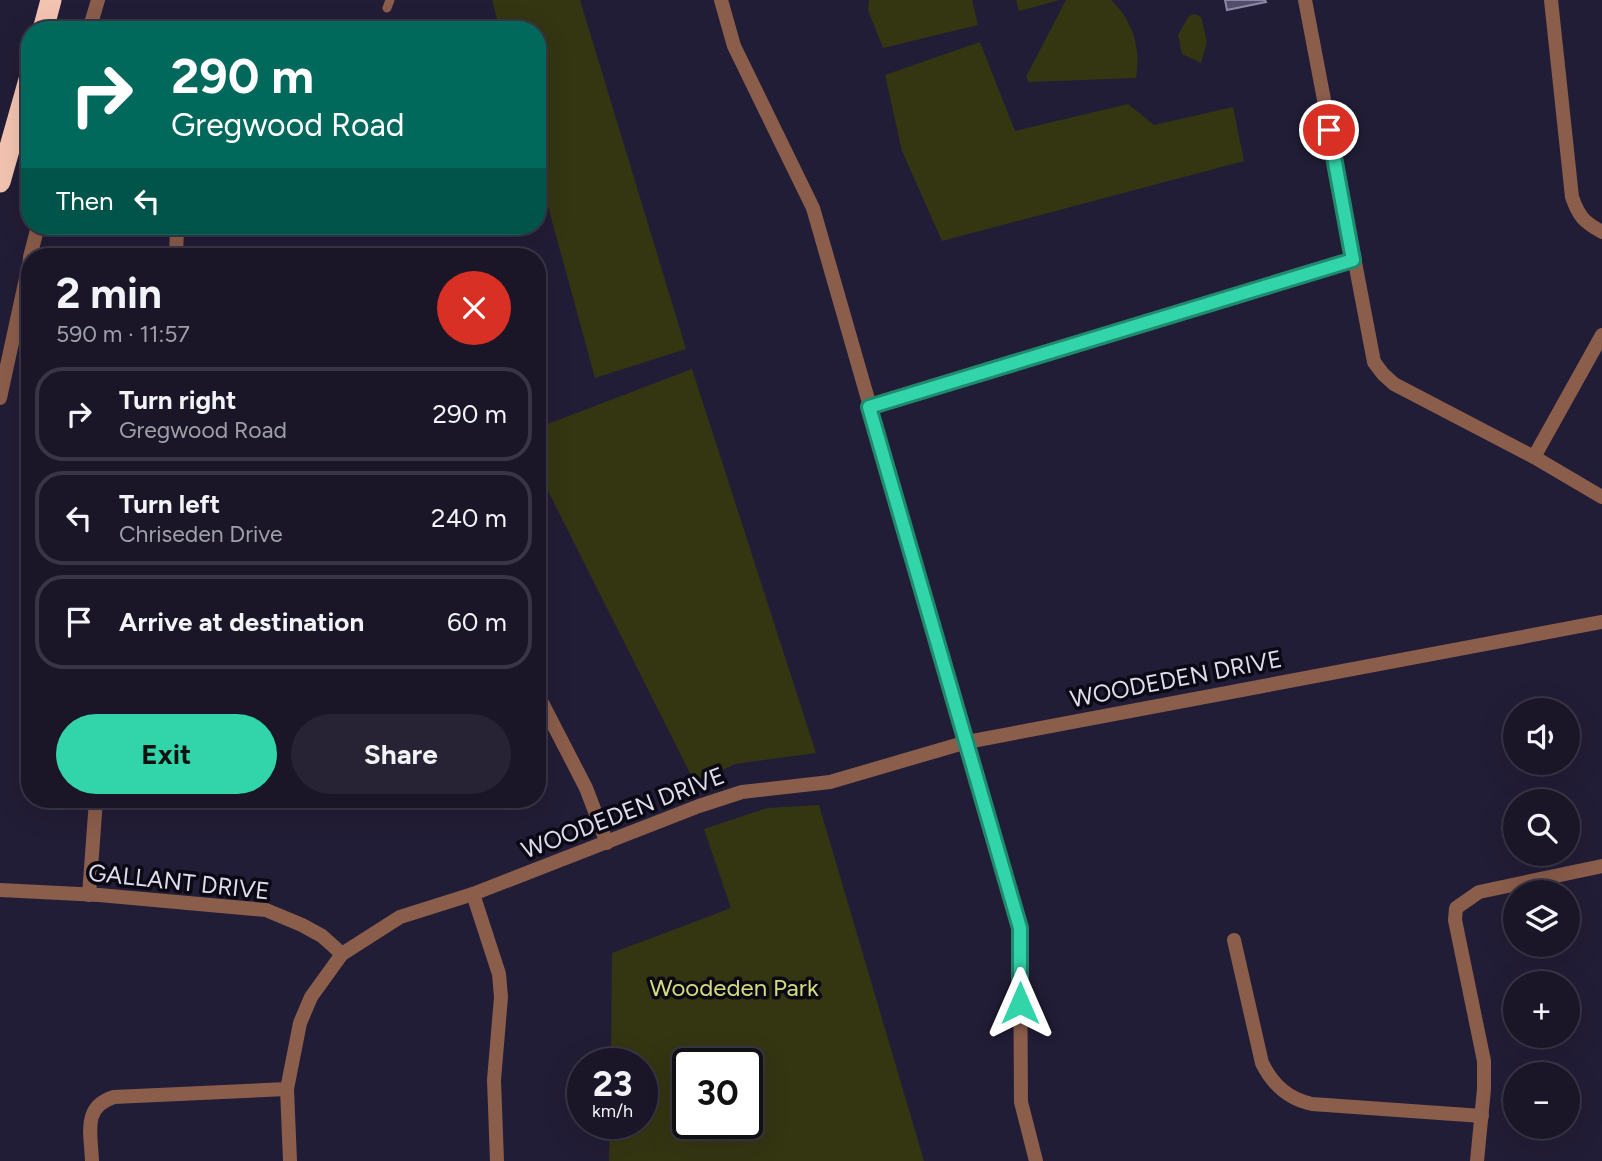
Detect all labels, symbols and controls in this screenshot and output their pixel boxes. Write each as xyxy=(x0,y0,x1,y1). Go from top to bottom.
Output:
text: 290 m xyxy=(171,46,314,105)
icon: right xyxy=(56,49,147,140)
pin xyxy=(1299,100,1359,160)
text: Gregwood Road xyxy=(171,106,405,144)
icon: arrive xyxy=(1310,111,1348,149)
icon: left xyxy=(128,182,166,220)
text: Then xyxy=(56,185,114,217)
text: 2 min xyxy=(56,268,162,319)
button: close xyxy=(437,271,511,345)
text: 590 m · 11:57 xyxy=(56,320,190,348)
text: Turn right xyxy=(119,384,236,416)
icon: right xyxy=(60,395,98,433)
text: 290 m xyxy=(433,398,507,430)
text: Gregwood Road xyxy=(119,416,287,444)
text: Turn left xyxy=(119,488,220,520)
icon: left xyxy=(60,499,98,537)
text: 240 m xyxy=(431,502,507,534)
text: Chriseden Drive xyxy=(119,520,283,548)
icon: arrive xyxy=(60,603,98,641)
text: Arrive at destination xyxy=(119,606,364,638)
text: 60 m xyxy=(447,606,507,638)
street label: WOODEDEN DRIVE xyxy=(1068,644,1284,713)
map controls xyxy=(1503,698,1580,1139)
button: sound xyxy=(1503,698,1580,775)
button: Exit xyxy=(56,714,277,794)
button: Share xyxy=(291,714,511,794)
street label: WOODEDEN DRIVE xyxy=(517,760,728,865)
button: search xyxy=(1503,789,1580,866)
street label: GALLANT DRIVE xyxy=(87,858,271,905)
button: layers xyxy=(1503,880,1580,957)
position arrow xyxy=(983,966,1057,1040)
button: + xyxy=(1503,971,1580,1048)
park label: Woodeden Park xyxy=(649,973,819,1002)
speed limit sign: 30 xyxy=(672,1048,763,1139)
button: − xyxy=(1503,1062,1580,1139)
text: 23 xyxy=(593,1063,632,1105)
text: km/h xyxy=(592,1100,633,1122)

